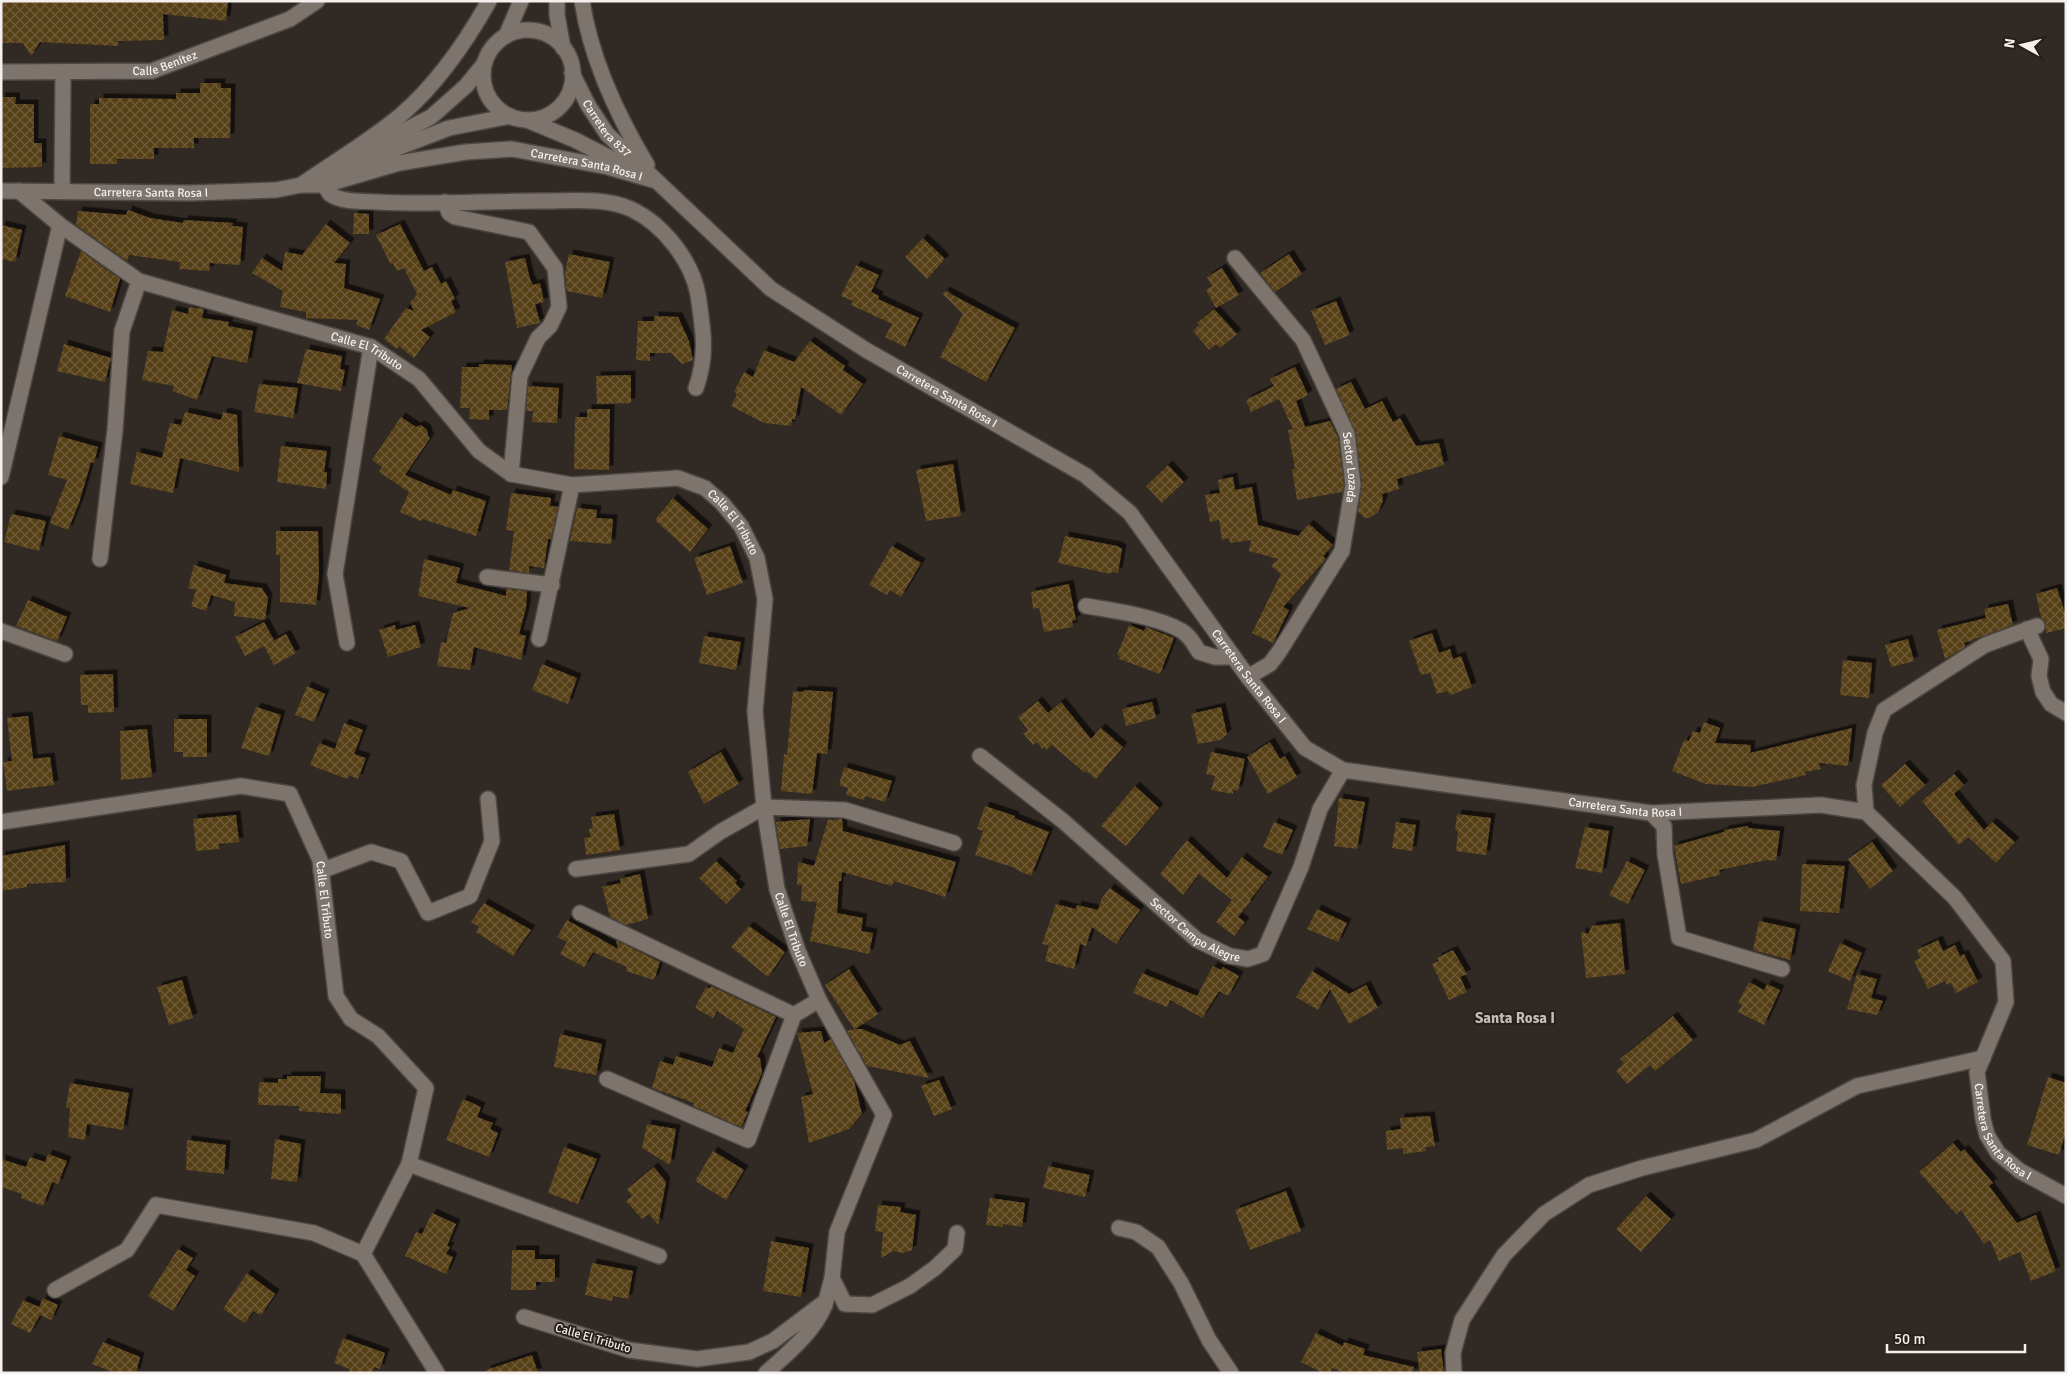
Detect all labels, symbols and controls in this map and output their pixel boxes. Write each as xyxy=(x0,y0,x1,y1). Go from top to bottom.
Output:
north arrow xyxy=(1997,20,2047,70)
text: N xyxy=(2001,37,2019,49)
street label: Calle Benítez xyxy=(132,48,199,79)
street label: Carretera 837 xyxy=(579,97,634,161)
street label: Carretera Santa Rosa I xyxy=(529,146,644,185)
street label: Carretera Santa Rosa I xyxy=(94,185,208,201)
street label: Calle El Tributo xyxy=(329,329,405,374)
street label: Carretera Santa Rosa I xyxy=(893,362,1000,431)
street label: Sector Lozada xyxy=(1339,431,1360,504)
street label: Calle El Tributo xyxy=(704,487,761,558)
street label: Carretera Santa Rosa I xyxy=(1208,626,1289,726)
street label: Carretera Santa Rosa I xyxy=(1568,795,1682,821)
street label: Calle El Tributo xyxy=(312,860,336,940)
street label: Calle El Tributo xyxy=(771,890,811,969)
street label: Sector Campo Alegre xyxy=(1147,895,1241,966)
district label: Santa Rosa I xyxy=(1475,1009,1555,1027)
street label: Carretera Santa Rosa I xyxy=(1970,1082,2034,1184)
street label: Calle El Tributo xyxy=(553,1321,632,1356)
scale bar xyxy=(1887,1322,2024,1354)
text: 50 m xyxy=(1894,1330,1925,1348)

